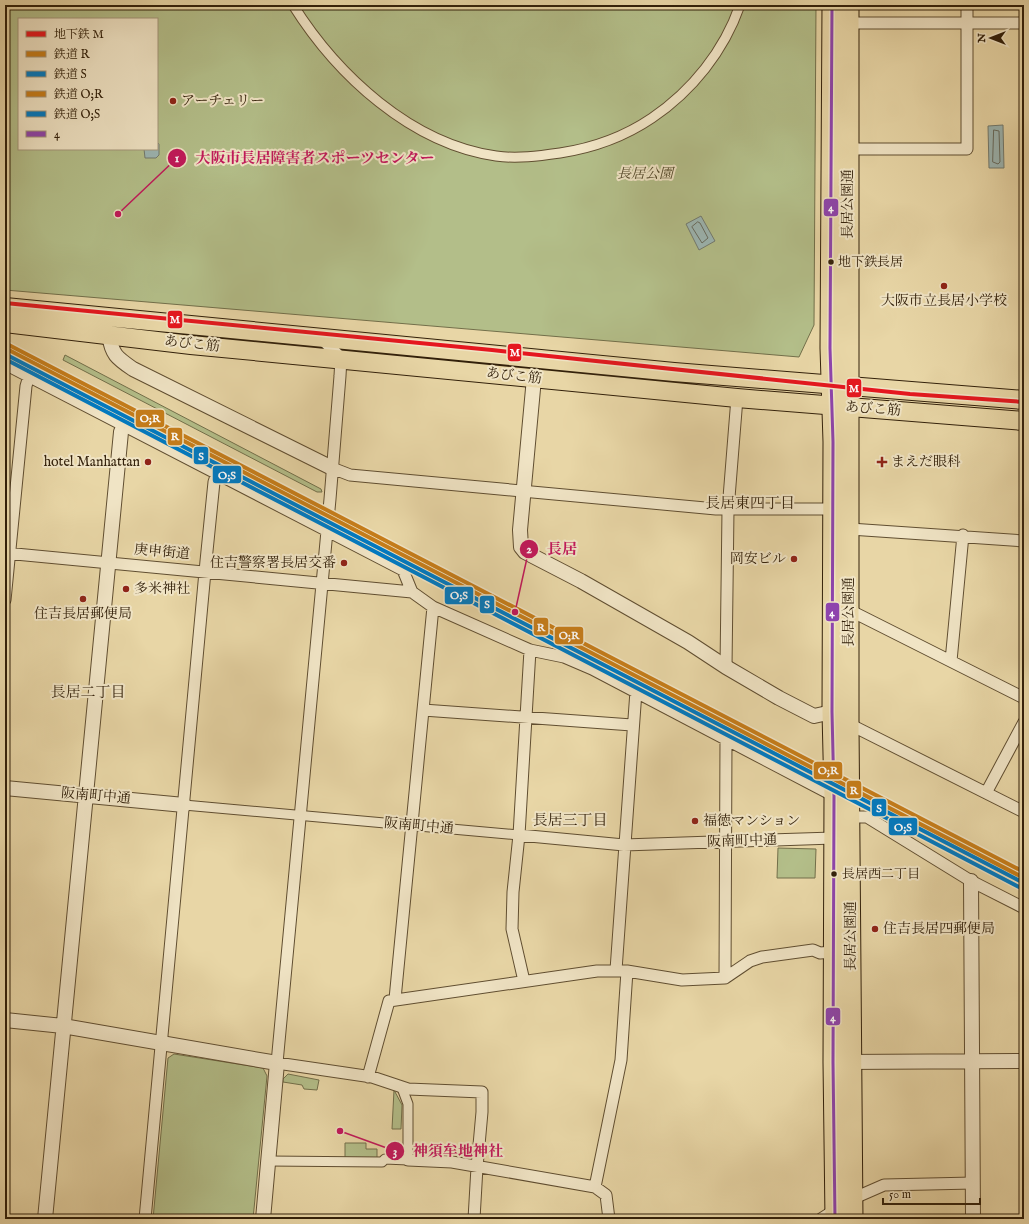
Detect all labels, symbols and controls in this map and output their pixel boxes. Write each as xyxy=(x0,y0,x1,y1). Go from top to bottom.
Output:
legend xyxy=(18,18,158,150)
north arrow xyxy=(971,18,1011,58)
text: 地下鉄 M xyxy=(54,27,104,42)
text: N xyxy=(975,33,989,44)
text: 鉄道 R xyxy=(53,47,91,62)
text: 鉄道 S xyxy=(53,67,87,82)
text: 鉄道 O;R xyxy=(53,87,104,102)
place label: アーチェリー xyxy=(181,92,264,110)
marker: アーチェリー xyxy=(168,96,178,106)
text: 鉄道 O;S xyxy=(53,107,100,122)
text: 4 xyxy=(54,127,60,142)
callout: 大阪市長居障害者スポーツセンター xyxy=(167,144,443,171)
text: 大阪市長居障害者スポーツセンター xyxy=(196,149,434,168)
text: 1 xyxy=(175,151,180,166)
park label: 長居公園 xyxy=(617,165,675,183)
street label: 長居公園通 xyxy=(839,169,857,239)
line badge: 4 xyxy=(823,198,839,217)
text: 4 xyxy=(827,201,834,215)
place label: 地下鉄長居 xyxy=(838,254,903,271)
marker: 地下鉄長居 xyxy=(826,257,836,267)
marker: 大阪市立長居小学校 xyxy=(939,281,949,291)
place label: 大阪市立長居小学校 xyxy=(881,292,1007,310)
line badge: M xyxy=(167,310,183,329)
text: M xyxy=(170,313,181,327)
street label: あびこ筋 xyxy=(163,332,221,356)
line badge: M xyxy=(507,343,522,362)
text: M xyxy=(510,346,521,360)
street label: あびこ筋 xyxy=(485,364,543,388)
line badge: M xyxy=(846,378,862,398)
text: M xyxy=(849,382,860,396)
street label: あびこ筋 xyxy=(844,398,902,420)
line badge: O;R xyxy=(135,409,165,428)
text: O;R xyxy=(140,412,161,426)
line badge: R xyxy=(167,427,183,446)
text: R xyxy=(171,430,180,444)
line badge: S xyxy=(193,446,209,465)
text: S xyxy=(198,450,204,464)
place label: hotel Manhattan xyxy=(44,453,141,471)
place label: まえだ眼科 xyxy=(891,453,961,471)
marker: まえだ眼科 xyxy=(876,456,888,468)
marker: hotel Manhattan xyxy=(143,457,153,467)
line badge: O;S xyxy=(212,465,242,484)
text: O;S xyxy=(218,469,236,483)
district label: 長居東四丁目 xyxy=(705,494,795,513)
callout: 長居 xyxy=(519,535,585,562)
text: 長居 xyxy=(547,540,577,559)
street label: 庚申街道 xyxy=(133,541,191,563)
text: 2 xyxy=(526,542,532,557)
place label: 岡安ビル xyxy=(730,550,786,568)
place label: 住吉警察署長居交番 xyxy=(210,554,336,572)
marker: 岡安ビル xyxy=(789,554,799,564)
marker: 住吉警察署長居交番 xyxy=(339,558,349,568)
street label: 長居公園通 xyxy=(840,577,858,647)
place label: 多米神社 xyxy=(134,580,190,598)
marker: 多米神社 xyxy=(121,584,131,594)
line badge: O;S xyxy=(444,586,474,605)
text: O;S xyxy=(450,589,468,603)
marker: 住吉長居郵便局 xyxy=(78,594,88,604)
line badge: S xyxy=(479,595,495,614)
text: S xyxy=(484,598,490,612)
line badge: 4 xyxy=(825,602,840,622)
place label: 住吉長居郵便局 xyxy=(34,605,132,623)
text: 4 xyxy=(828,606,835,620)
line badge: R xyxy=(533,617,549,636)
text: R xyxy=(537,621,546,635)
line badge: O;R xyxy=(554,626,584,645)
text: O;R xyxy=(559,629,580,643)
district label: 長居二丁目 xyxy=(50,683,126,702)
line badge: O;R xyxy=(813,761,843,780)
text: O;R xyxy=(818,764,839,778)
line badge: R xyxy=(846,780,862,799)
street label: 阪南町中通 xyxy=(60,784,132,808)
text: R xyxy=(850,784,859,798)
line badge: S xyxy=(871,798,887,817)
text: S xyxy=(876,802,882,816)
district label: 長居三丁目 xyxy=(532,811,608,830)
place label: 福徳マンション xyxy=(703,812,800,830)
street label: 阪南町中通 xyxy=(383,814,455,838)
marker: 福徳マンション xyxy=(690,816,700,826)
line badge: O;S xyxy=(888,817,918,836)
text: O;S xyxy=(894,821,912,835)
street label: 阪南町中通 xyxy=(707,831,777,851)
place label: 長居西二丁目 xyxy=(842,866,920,883)
marker: 長居西二丁目 xyxy=(829,869,839,879)
street label: 長居公園通 xyxy=(842,901,860,971)
place label: 住吉長居四郵便局 xyxy=(883,920,995,938)
marker: 住吉長居四郵便局 xyxy=(870,924,880,934)
line badge: 4 xyxy=(825,1007,841,1026)
text: 4 xyxy=(829,1011,836,1025)
callout: 神須牟地神社 xyxy=(385,1137,511,1164)
text: 神須牟地神社 xyxy=(413,1142,503,1161)
text: 3 xyxy=(393,1144,397,1159)
scale bar xyxy=(883,1180,980,1206)
text: 50 m xyxy=(889,1187,911,1202)

